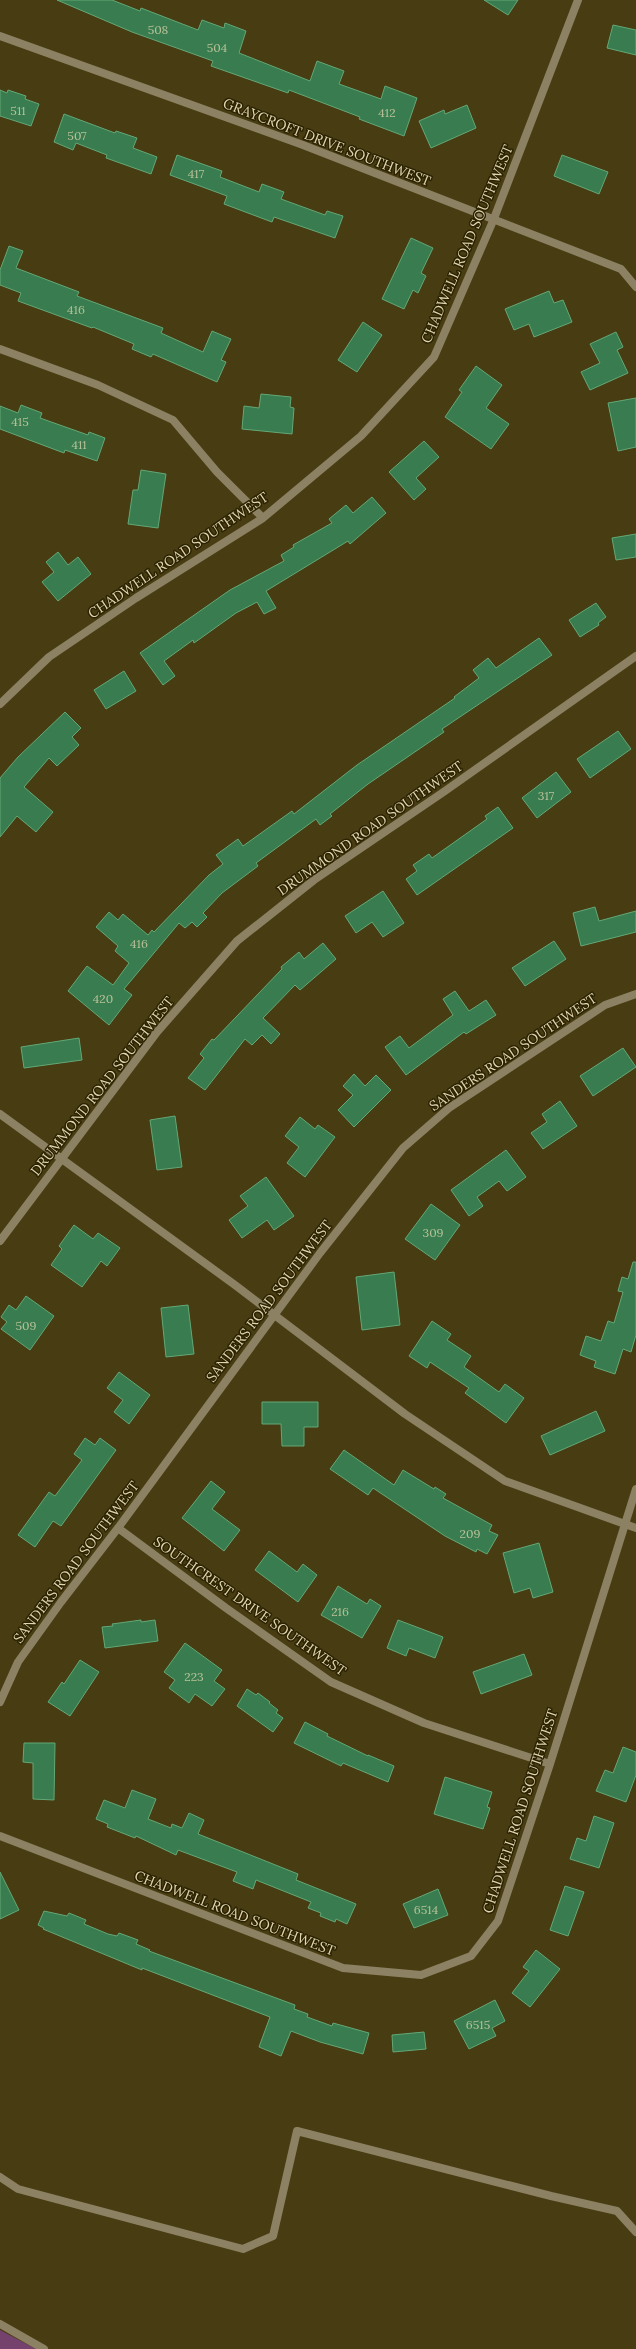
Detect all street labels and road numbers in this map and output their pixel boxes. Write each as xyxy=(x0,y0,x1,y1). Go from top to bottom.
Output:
street label: GRAYCROFT DRIVE SOUTHWEST xyxy=(221,94,434,190)
street label: CHADWELL ROAD SOUTHWEST xyxy=(417,142,517,346)
street label: CHADWELL ROAD SOUTHWEST xyxy=(84,488,272,622)
street label: DRUMMOND ROAD SOUTHWEST xyxy=(274,757,466,899)
street label: SANDERS ROAD SOUTHWEST xyxy=(426,989,600,1115)
street label: DRUMMOND ROAD SOUTHWEST xyxy=(26,993,178,1179)
street label: SANDERS ROAD SOUTHWEST xyxy=(202,1216,336,1386)
street label: SANDERS ROAD SOUTHWEST xyxy=(9,1477,143,1647)
street label: SOUTHCREST DRIVE SOUTHWEST xyxy=(150,1532,350,1680)
street label: CHADWELL ROAD SOUTHWEST xyxy=(478,1707,562,1915)
street label: CHADWELL ROAD SOUTHWEST xyxy=(132,1866,338,1960)

